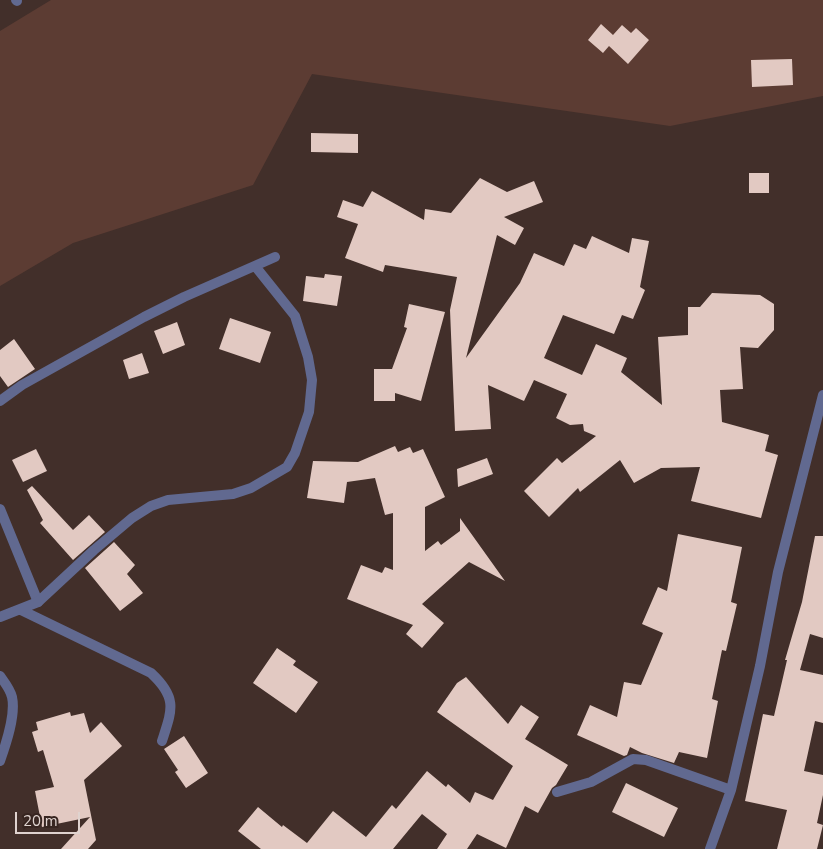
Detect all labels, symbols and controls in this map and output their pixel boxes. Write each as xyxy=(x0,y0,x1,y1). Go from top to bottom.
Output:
scale bar xyxy=(18,802,82,834)
text: 20 m xyxy=(23,811,58,831)

